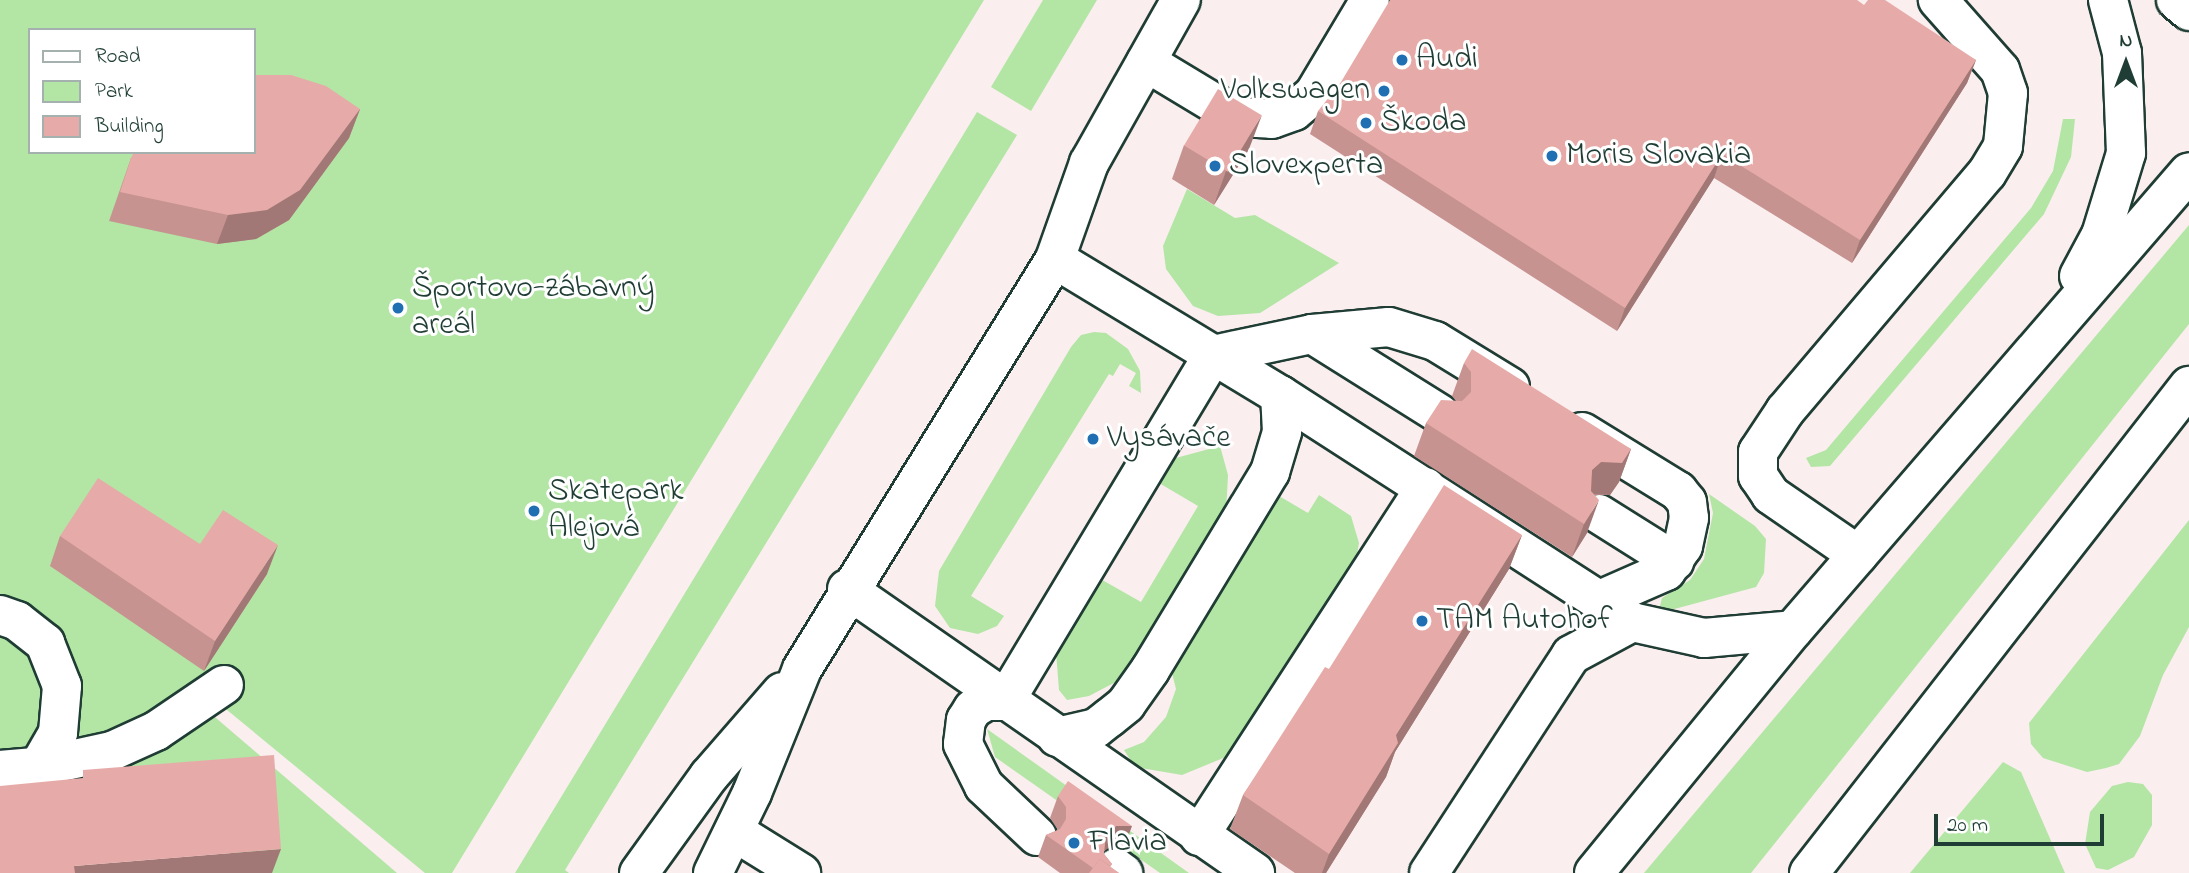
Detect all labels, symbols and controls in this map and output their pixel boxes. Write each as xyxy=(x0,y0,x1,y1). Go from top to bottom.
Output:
legend xyxy=(28,28,256,154)
north arrow xyxy=(2091,28,2161,98)
text: N xyxy=(2120,28,2132,55)
place label: Audi xyxy=(1416,41,1478,79)
text: Road xyxy=(95,42,141,72)
marker: Audi xyxy=(1394,52,1410,68)
place label: Volkswagen xyxy=(1221,72,1370,110)
text: Park xyxy=(95,77,133,107)
marker: Volkswagen xyxy=(1376,83,1392,99)
place label: Škoda xyxy=(1380,104,1466,142)
text: Building xyxy=(95,112,164,142)
marker: Škoda xyxy=(1358,115,1374,131)
place label: Moris Slovakia xyxy=(1566,137,1751,175)
place label: Slovexperta xyxy=(1229,147,1383,185)
marker: Moris Slovakia xyxy=(1544,148,1560,164)
marker: Slovexperta xyxy=(1207,158,1223,174)
place label: Športovo-zábavný areál xyxy=(412,271,655,346)
marker: Športovo-zábavný areál xyxy=(390,300,406,316)
place label: Vysávače xyxy=(1107,420,1230,458)
marker: Vysávače xyxy=(1085,431,1101,447)
place label: Skatepark Alejová xyxy=(548,474,684,549)
marker: Skatepark Alejová xyxy=(526,503,542,519)
place label: TAM Autohof xyxy=(1436,602,1613,640)
marker: TAM Autohof xyxy=(1414,613,1430,629)
scale bar xyxy=(1937,800,2107,844)
text: 20 m xyxy=(1947,811,1988,841)
place label: Flavia xyxy=(1088,824,1167,862)
marker: Flavia xyxy=(1066,835,1082,851)

